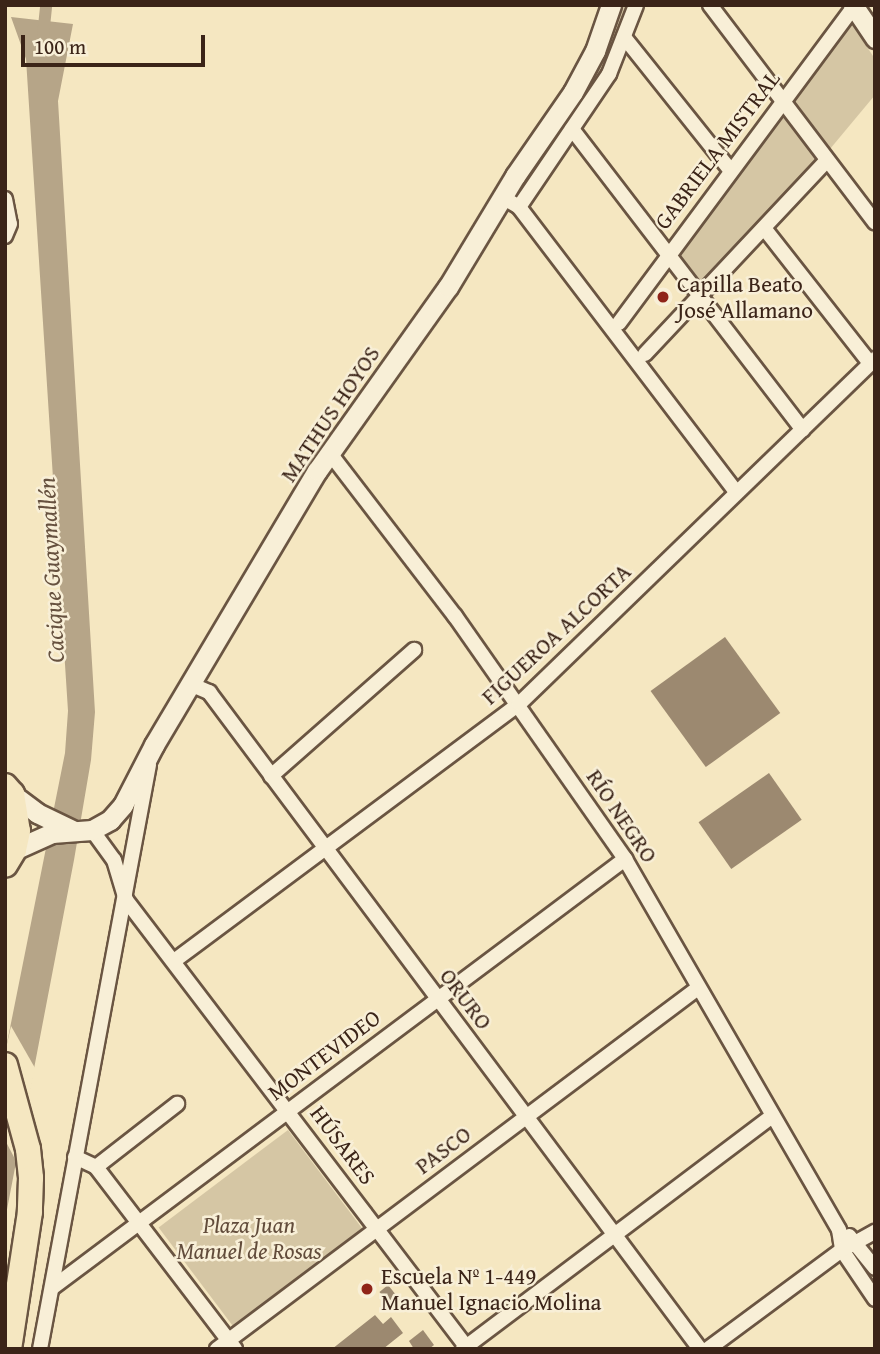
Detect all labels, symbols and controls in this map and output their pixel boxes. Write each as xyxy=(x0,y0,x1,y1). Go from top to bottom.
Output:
scale bar xyxy=(24,21,208,65)
text: 100 m xyxy=(34,31,86,62)
street label: GABRIELA MISTRAL xyxy=(648,65,786,235)
place label: Capilla Beato José Allamano xyxy=(677,270,813,324)
marker: Capilla Beato José Allamano xyxy=(655,289,671,305)
street label: MATHUS HOYOS xyxy=(274,341,386,487)
water label: Cacique Guaymallén xyxy=(32,476,70,664)
street label: FIGUEROA ALCORTA xyxy=(476,558,636,710)
street label: RÍO NEGRO xyxy=(581,764,663,868)
street label: ORURO xyxy=(434,963,498,1035)
street label: MONTEVIDEO xyxy=(262,1004,386,1106)
street label: HÚSARES xyxy=(304,1100,382,1190)
street label: PASCO xyxy=(410,1120,476,1180)
park label: Plaza Juan Manuel de Rosas xyxy=(176,1211,322,1265)
place label: Escuela Nº 1-449 Manuel Ignacio Molina xyxy=(381,1262,601,1316)
marker: Escuela Nº 1-449 Manuel Ignacio Molina xyxy=(359,1281,375,1297)

